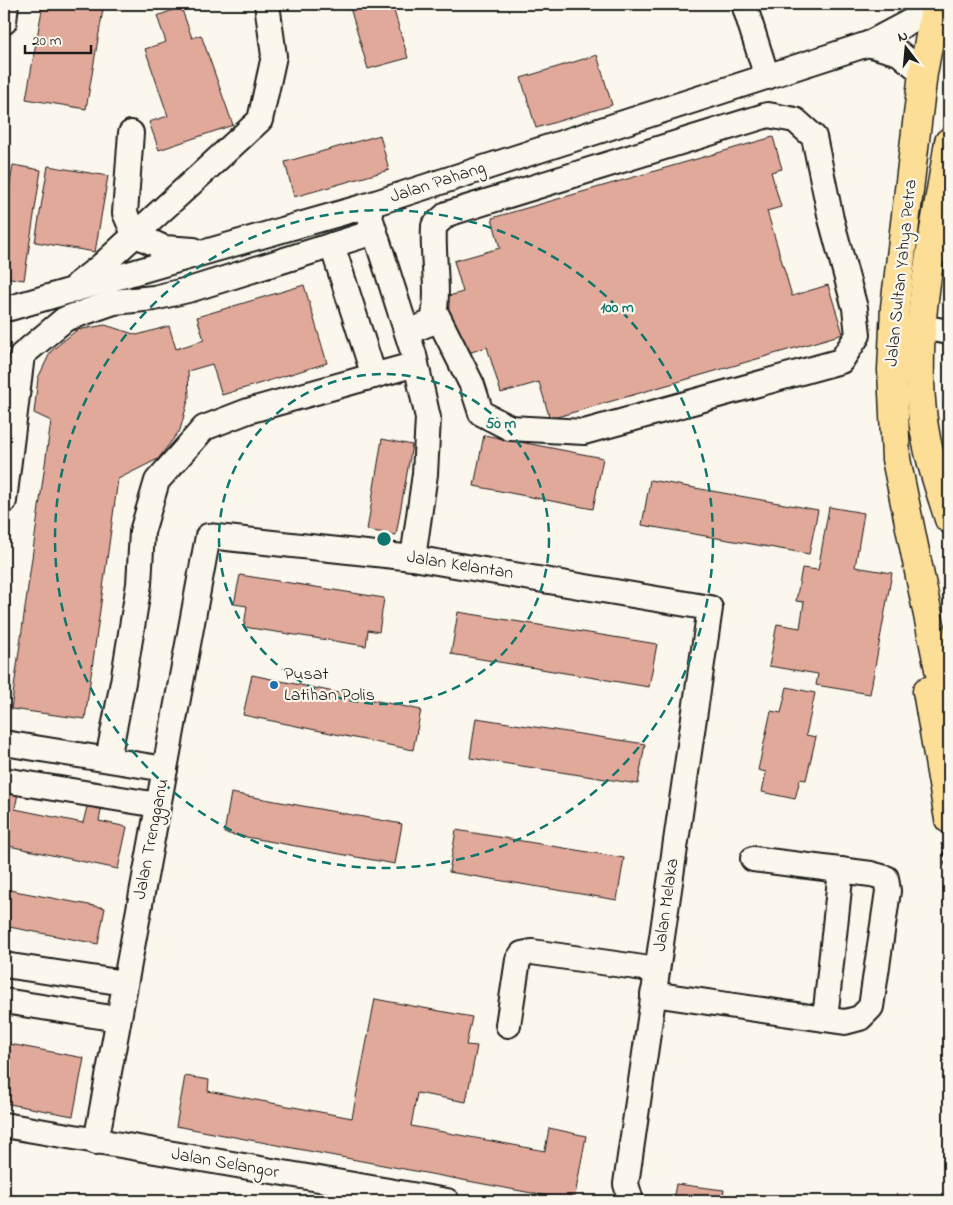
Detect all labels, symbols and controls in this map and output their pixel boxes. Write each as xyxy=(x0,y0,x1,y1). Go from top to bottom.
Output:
scale bar xyxy=(25,22,91,54)
north arrow xyxy=(880,22,930,72)
text: N xyxy=(895,26,910,48)
text: 20 m xyxy=(32,30,62,52)
street label: Jalan Pahang xyxy=(387,155,489,212)
street label: Jalan Sultan Yahya Petra xyxy=(879,178,925,368)
text: 100 m xyxy=(600,297,634,319)
text: 50 m xyxy=(486,413,517,435)
centre of rings xyxy=(375,530,393,548)
street label: Jalan Kelantan xyxy=(405,545,515,587)
place label: Pusat Latihan Polis xyxy=(284,662,375,709)
marker: Pusat Latihan Polis xyxy=(268,679,280,691)
street label: Jalan Trengganu xyxy=(128,776,177,902)
street label: Jalan Melaka xyxy=(648,857,686,953)
street label: Jalan Selangor xyxy=(169,1142,281,1187)

